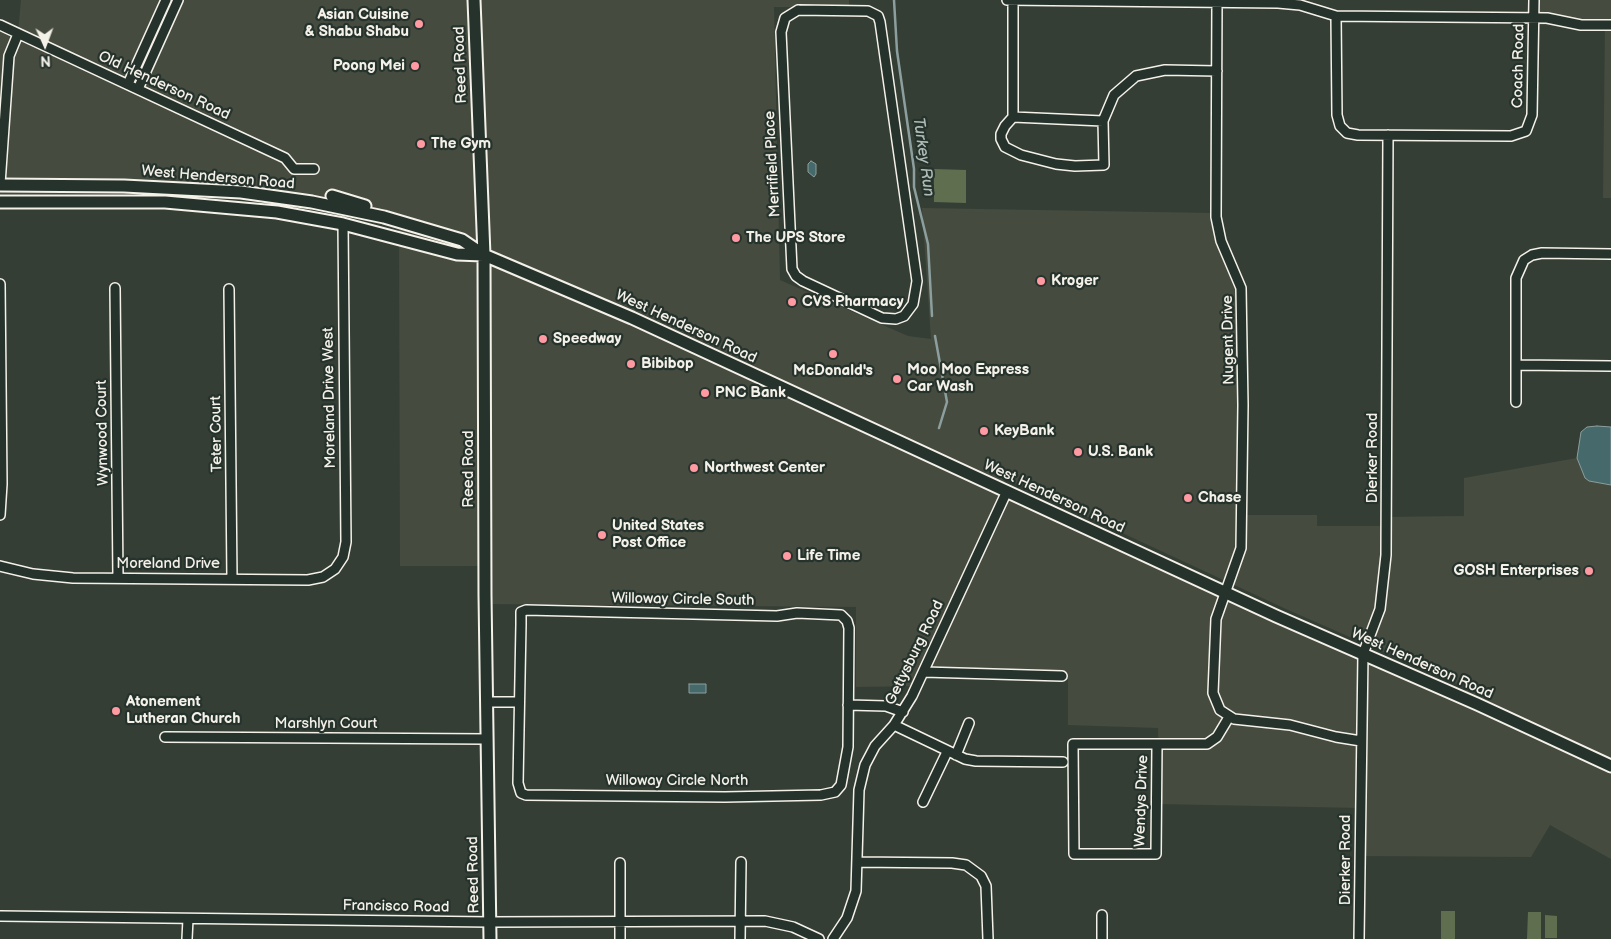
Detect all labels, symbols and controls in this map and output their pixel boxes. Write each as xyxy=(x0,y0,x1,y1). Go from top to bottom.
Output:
place label: Asian Cuisine & Shabu Shabu xyxy=(305,6,409,41)
marker: Asian Cuisine & Shabu Shabu xyxy=(413,18,425,30)
north arrow xyxy=(20,20,70,70)
street label: Coach Road xyxy=(1509,24,1529,108)
street label: Reed Road xyxy=(451,26,471,104)
street label: Old Henderson Road xyxy=(95,48,233,124)
text: N xyxy=(40,52,51,69)
place label: Poong Mei xyxy=(333,57,405,75)
marker: Poong Mei xyxy=(409,60,421,72)
street label: Merrifield Place xyxy=(761,110,785,218)
water label: Turkey Run xyxy=(908,116,938,198)
place label: The Gym xyxy=(431,135,491,153)
marker: The Gym xyxy=(415,138,427,150)
street label: West Henderson Road xyxy=(141,162,295,194)
place label: The UPS Store xyxy=(746,229,845,247)
marker: The UPS Store xyxy=(730,232,742,244)
place label: Kroger xyxy=(1051,272,1098,290)
marker: Kroger xyxy=(1035,275,1047,287)
street label: West Henderson Road xyxy=(613,286,759,368)
place label: CVS Pharmacy xyxy=(802,293,904,311)
street label: Nugent Drive xyxy=(1219,295,1239,385)
marker: CVS Pharmacy xyxy=(786,296,798,308)
street label: Moreland Drive West xyxy=(320,327,340,469)
place label: Speedway xyxy=(553,330,621,348)
marker: Speedway xyxy=(537,333,549,345)
marker: McDonald's xyxy=(827,348,839,360)
place label: Bibibop xyxy=(641,355,694,373)
marker: Bibibop xyxy=(625,358,637,370)
place label: Moo Moo Express Car Wash xyxy=(907,361,1029,396)
place label: McDonald's xyxy=(793,362,873,380)
marker: Moo Moo Express Car Wash xyxy=(891,373,903,385)
street label: Wynwood Court xyxy=(93,380,113,486)
place label: PNC Bank xyxy=(715,384,786,402)
marker: PNC Bank xyxy=(699,387,711,399)
street label: Teter Court xyxy=(207,396,227,472)
street label: Dierker Road xyxy=(1364,413,1382,503)
place label: KeyBank xyxy=(994,422,1054,440)
marker: KeyBank xyxy=(978,425,990,437)
street label: Reed Road xyxy=(460,430,478,508)
place label: U.S. Bank xyxy=(1088,443,1153,461)
marker: U.S. Bank xyxy=(1072,446,1084,458)
street label: West Henderson Road xyxy=(981,456,1127,538)
place label: Northwest Center xyxy=(704,459,825,477)
marker: Northwest Center xyxy=(688,462,700,474)
place label: Chase xyxy=(1198,489,1241,507)
marker: Chase xyxy=(1182,492,1194,504)
place label: United States Post Office xyxy=(612,517,704,552)
marker: United States Post Office xyxy=(596,529,608,541)
place label: Life Time xyxy=(797,547,860,565)
marker: Life Time xyxy=(781,550,793,562)
street label: Moreland Drive xyxy=(116,555,220,573)
place label: GOSH Enterprises xyxy=(1454,562,1579,580)
marker: GOSH Enterprises xyxy=(1583,565,1595,577)
street label: Willoway Circle South xyxy=(611,590,755,610)
street label: Gettysburg Road xyxy=(882,598,948,708)
street label: West Henderson Road xyxy=(1348,625,1496,703)
place label: Atonement Lutheran Church xyxy=(126,693,240,728)
marker: Atonement Lutheran Church xyxy=(110,705,122,717)
street label: Marshlyn Court xyxy=(275,715,377,733)
street label: Wendys Drive xyxy=(1131,755,1153,847)
street label: Willoway Circle North xyxy=(606,772,748,790)
street label: Dierker Road xyxy=(1337,815,1355,905)
street label: Reed Road xyxy=(464,836,484,914)
street label: Francisco Road xyxy=(342,897,450,917)

